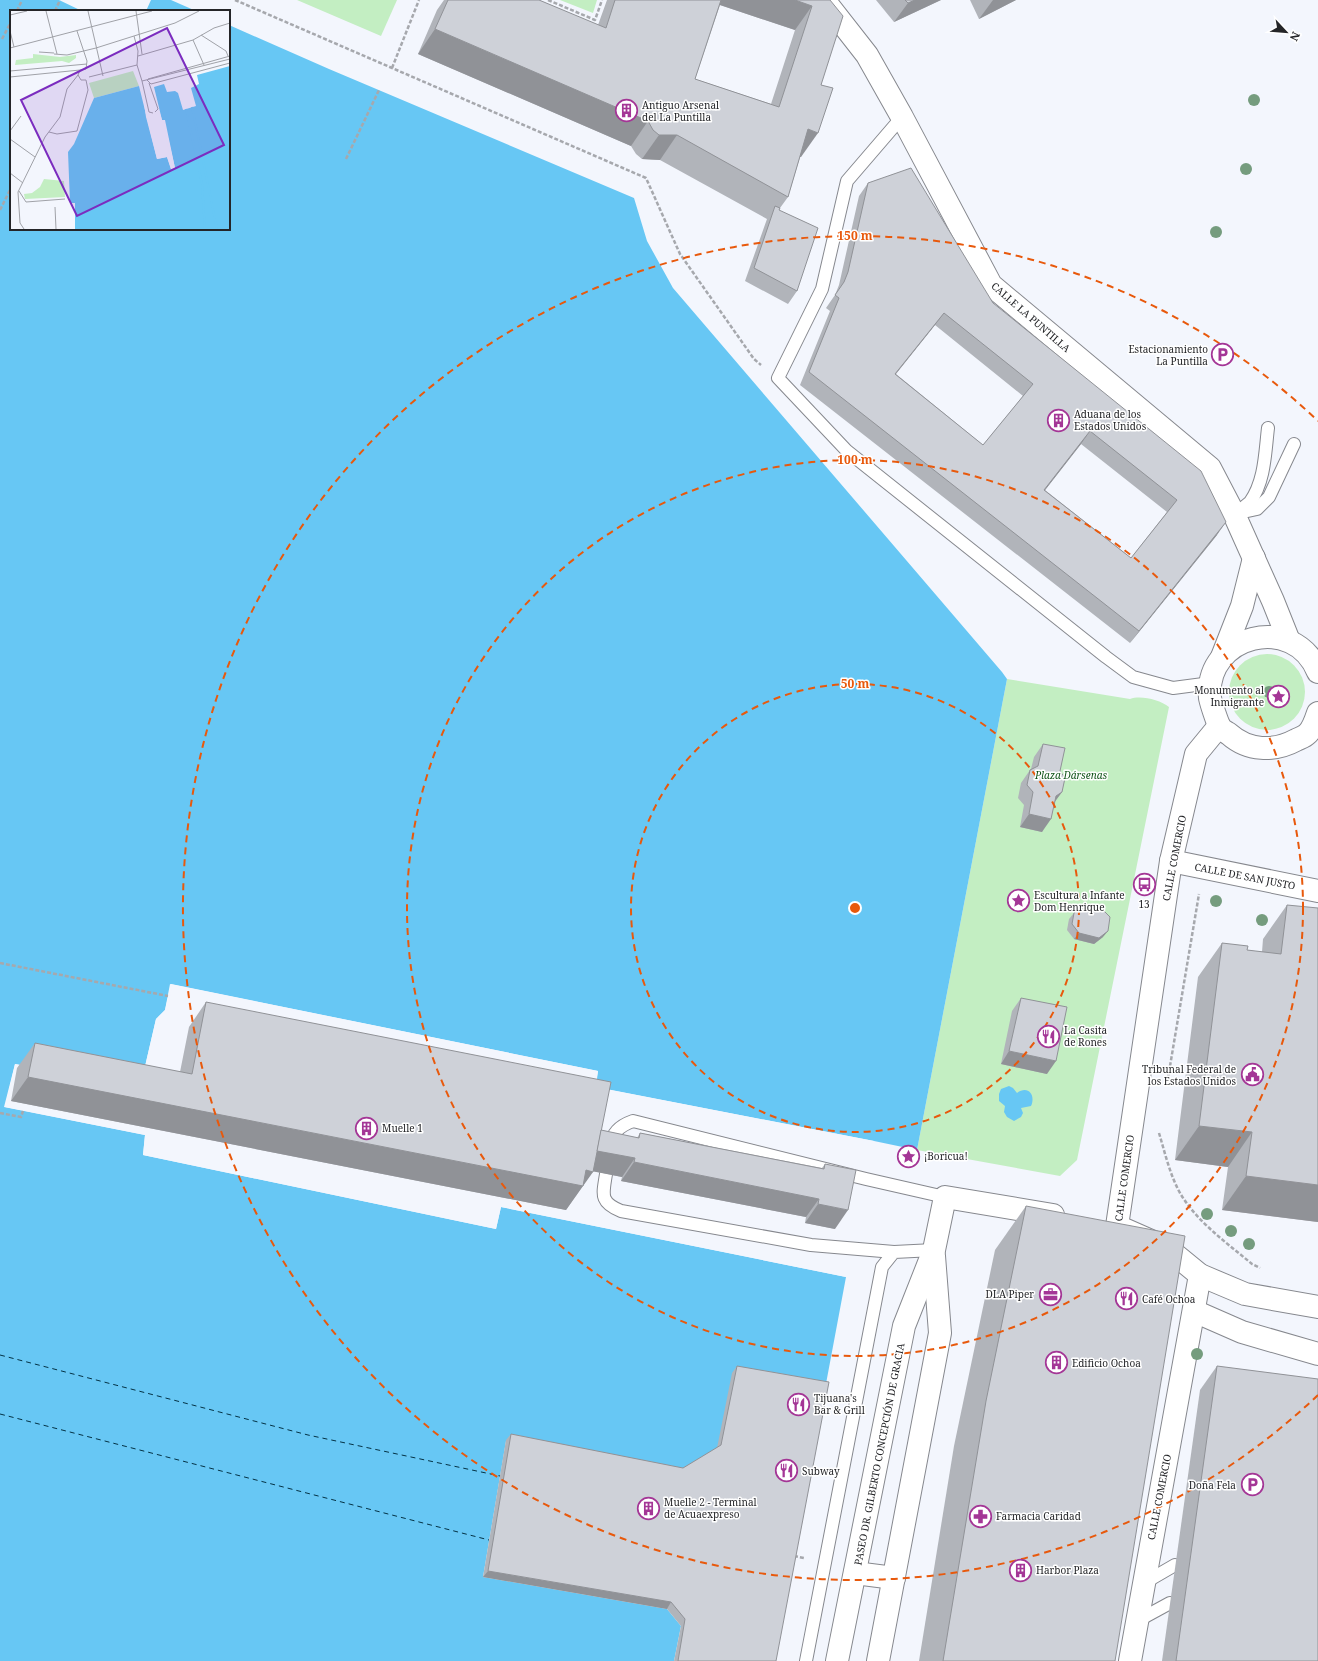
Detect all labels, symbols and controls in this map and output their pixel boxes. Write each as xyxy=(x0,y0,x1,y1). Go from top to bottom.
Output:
inset map xyxy=(10,10,230,230)
north arrow xyxy=(1266,12,1306,52)
text: N xyxy=(1287,29,1304,44)
building icon: Antiguo Arsenal del La Puntilla xyxy=(613,98,639,124)
place label: Antiguo Arsenal del La Puntilla xyxy=(642,98,719,124)
text: 150 m xyxy=(837,227,873,244)
street label: CALLE LA PUNTILLA xyxy=(988,279,1074,356)
place label: Estacionamiento La Puntilla xyxy=(1128,342,1208,368)
parking icon: Estacionamiento La Puntilla xyxy=(1210,342,1236,368)
building icon: Aduana de los Estados Unidos xyxy=(1046,407,1072,433)
place label: Aduana de los Estados Unidos xyxy=(1074,407,1147,433)
text: 100 m xyxy=(837,451,873,468)
text: 50 m xyxy=(841,675,869,692)
place label: Monumento al Inmigrante xyxy=(1194,683,1264,709)
place icon: Monumento al Inmigrante xyxy=(1266,683,1292,709)
park label: Plaza Dársenas xyxy=(1034,768,1107,782)
street label: CALLE COMERCIO xyxy=(1159,814,1189,902)
street label: CALLE DE SAN JUSTO xyxy=(1193,859,1297,893)
bus stop icon: 13 xyxy=(1131,871,1157,897)
place icon: Escultura a Infante Dom Henrique xyxy=(1006,888,1032,914)
place label: Escultura a Infante Dom Henrique xyxy=(1034,888,1125,914)
place label: 13 xyxy=(1138,897,1150,911)
centre of rings xyxy=(848,901,862,915)
restaurant icon: La Casita de Rones xyxy=(1036,1023,1062,1049)
place label: La Casita de Rones xyxy=(1064,1023,1107,1049)
place label: Tribunal Federal de los Estados Unidos xyxy=(1142,1062,1236,1088)
public building icon: Tribunal Federal de los Estados Unidos xyxy=(1239,1062,1265,1088)
building icon: Muelle 1 xyxy=(354,1115,380,1141)
place label: Muelle 1 xyxy=(382,1121,423,1135)
street label: CALLE COMERCIO xyxy=(1111,1134,1137,1222)
place icon: ¡Boricua! xyxy=(895,1143,921,1169)
place label: ¡Boricua! xyxy=(924,1149,968,1163)
office icon: DLA Piper xyxy=(1037,1281,1063,1307)
restaurant icon: Café Ochoa xyxy=(1113,1286,1139,1312)
place label: DLA Piper xyxy=(985,1287,1034,1301)
place label: Café Ochoa xyxy=(1142,1292,1196,1306)
street label: PASEO DR. GILBERTO CONCEPCIÓN DE GRACIA xyxy=(851,1341,908,1566)
building icon: Edificio Ochoa xyxy=(1043,1350,1069,1376)
place label: Edificio Ochoa xyxy=(1072,1356,1141,1370)
restaurant icon: Tijuana's Bar & Grill xyxy=(786,1391,812,1417)
place label: Tijuana's Bar & Grill xyxy=(814,1391,865,1417)
street label: CALLE COMERCIO xyxy=(1144,1453,1174,1541)
restaurant icon: Subway xyxy=(773,1458,799,1484)
place label: Subway xyxy=(802,1464,840,1478)
parking icon: Doña Fela xyxy=(1239,1472,1265,1498)
place label: Doña Fela xyxy=(1189,1478,1236,1492)
building icon: Muelle 2 - Terminal de Acuaexpreso xyxy=(635,1495,661,1521)
place label: Muelle 2 - Terminal de Acuaexpreso xyxy=(664,1495,757,1521)
pharmacy icon: Farmacia Caridad xyxy=(968,1503,994,1529)
place label: Farmacia Caridad xyxy=(996,1509,1081,1523)
building icon: Harbor Plaza xyxy=(1007,1557,1033,1583)
place label: Harbor Plaza xyxy=(1036,1563,1099,1577)

